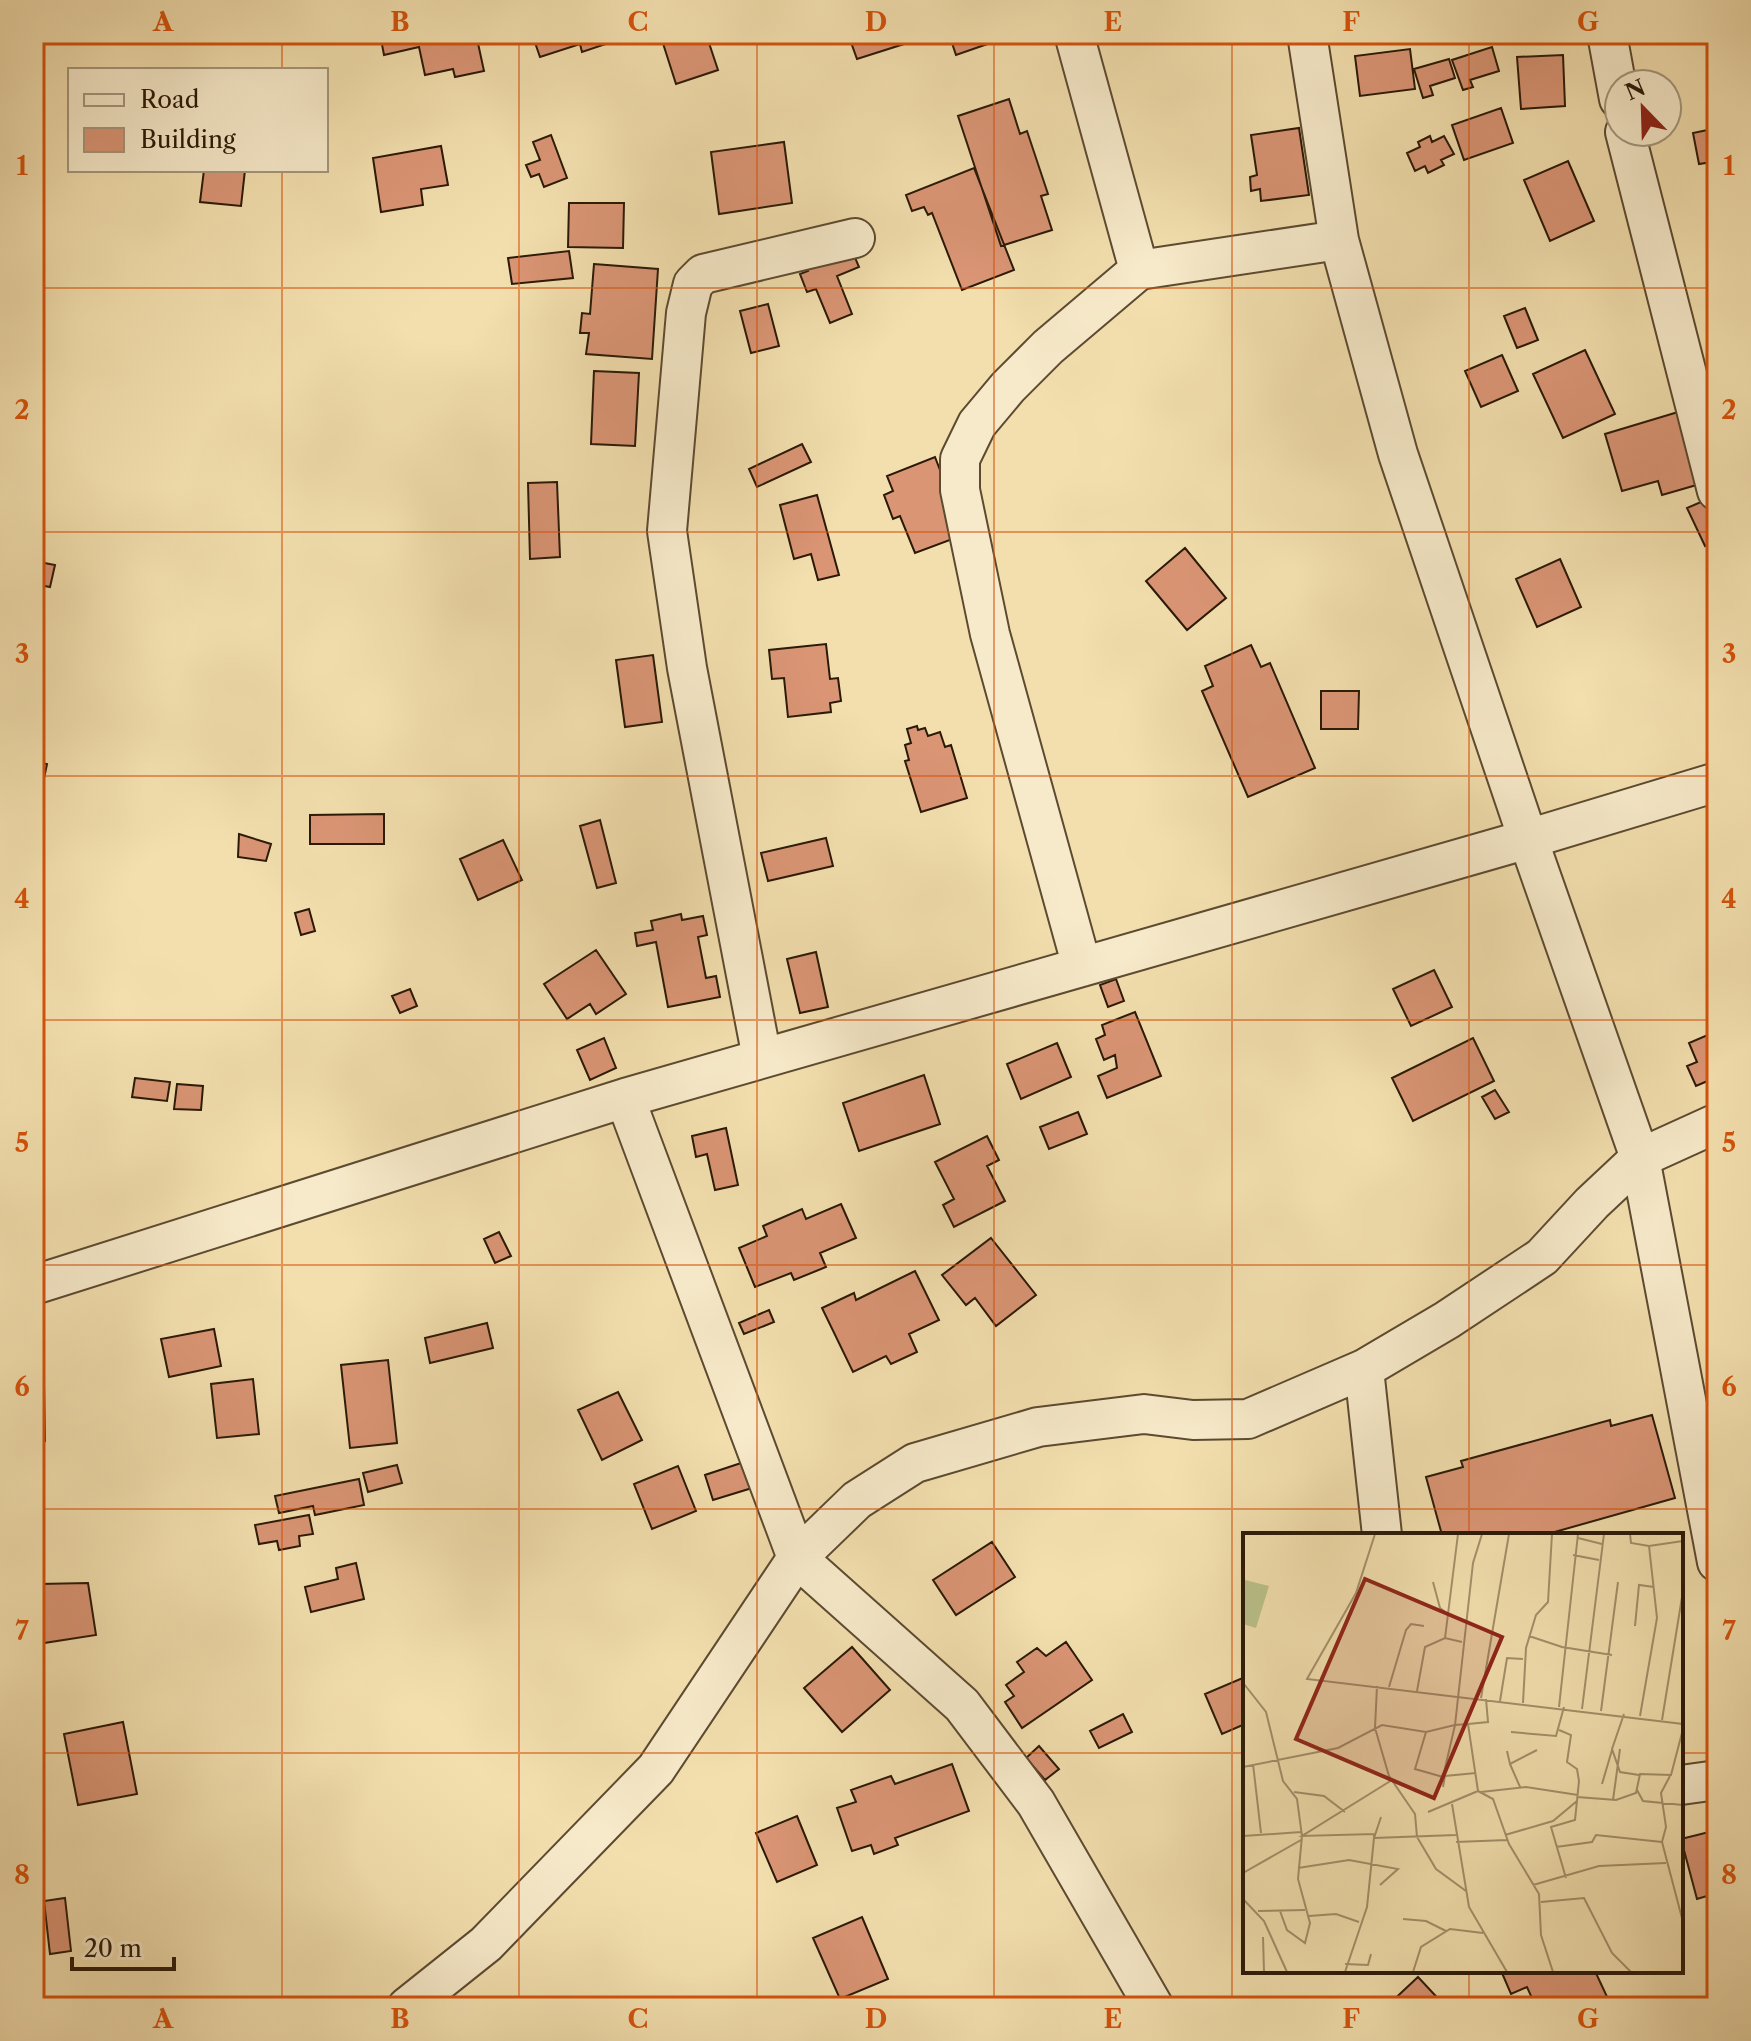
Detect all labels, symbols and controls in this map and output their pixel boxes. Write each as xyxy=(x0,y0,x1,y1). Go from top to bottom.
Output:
text: A xyxy=(152,6,174,38)
text: B xyxy=(390,6,410,38)
text: C xyxy=(628,6,648,38)
text: D xyxy=(865,6,887,38)
text: E xyxy=(1104,6,1122,38)
text: F xyxy=(1342,6,1360,38)
text: G xyxy=(1577,6,1599,38)
legend xyxy=(68,68,328,172)
north arrow xyxy=(1603,68,1683,148)
text: N xyxy=(1621,74,1649,106)
text: Road xyxy=(140,85,200,114)
text: Building xyxy=(140,125,236,154)
text: 1 xyxy=(16,150,28,182)
text: 1 xyxy=(1723,150,1735,182)
text: 2 xyxy=(14,394,30,426)
text: 2 xyxy=(1721,394,1737,426)
text: 3 xyxy=(15,638,29,670)
text: 3 xyxy=(1722,638,1736,670)
text: 4 xyxy=(14,883,30,915)
text: 4 xyxy=(1721,883,1737,915)
text: 5 xyxy=(15,1127,29,1159)
text: 5 xyxy=(1722,1127,1736,1159)
text: 6 xyxy=(14,1371,30,1403)
text: 6 xyxy=(1721,1371,1737,1403)
inset map xyxy=(1243,1533,1683,1973)
text: 7 xyxy=(15,1615,29,1647)
text: 7 xyxy=(1722,1615,1736,1647)
text: 8 xyxy=(14,1859,30,1891)
text: 8 xyxy=(1721,1859,1737,1891)
scale bar xyxy=(72,1921,174,1971)
text: 20 m xyxy=(84,1934,142,1963)
text: A xyxy=(152,2003,174,2035)
text: B xyxy=(390,2003,410,2035)
text: C xyxy=(628,2003,648,2035)
text: D xyxy=(865,2003,887,2035)
text: E xyxy=(1104,2003,1122,2035)
text: F xyxy=(1342,2003,1360,2035)
text: G xyxy=(1577,2003,1599,2035)

